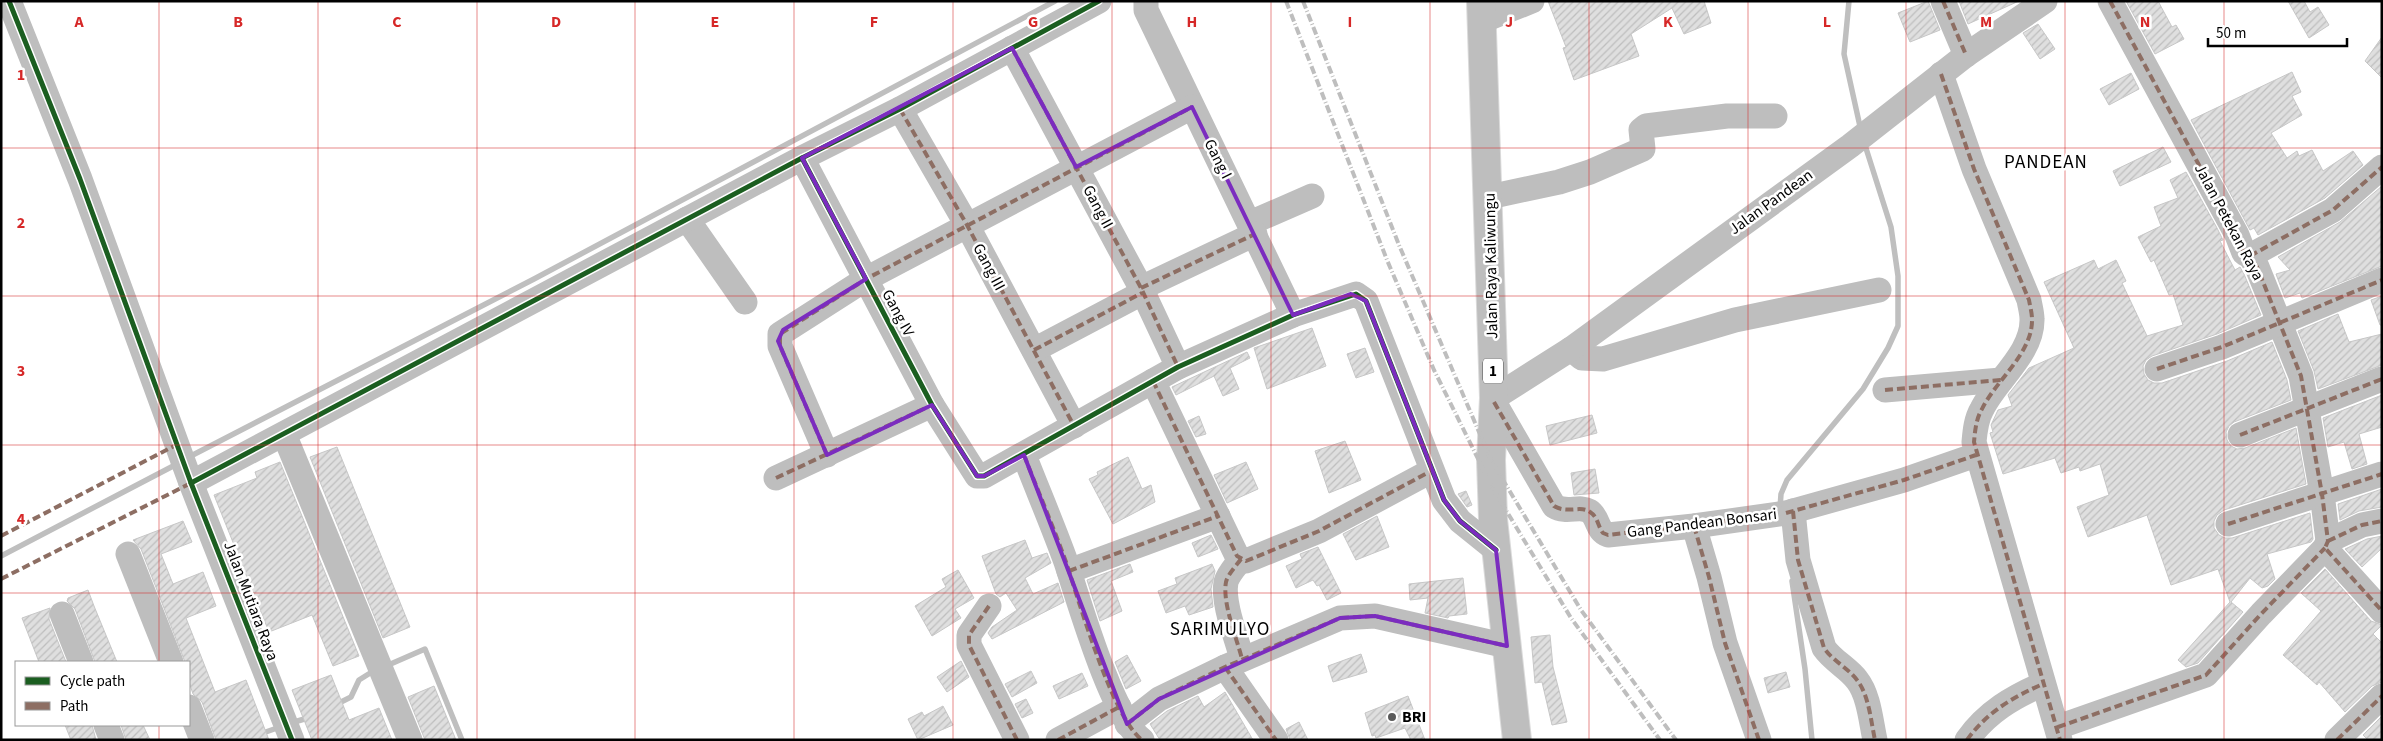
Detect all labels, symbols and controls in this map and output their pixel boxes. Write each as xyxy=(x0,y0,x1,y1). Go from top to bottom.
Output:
text: A xyxy=(73,11,84,33)
text: B xyxy=(233,11,243,33)
text: C xyxy=(392,11,402,33)
text: D xyxy=(551,11,561,33)
text: E xyxy=(711,11,719,33)
text: F xyxy=(870,11,878,33)
text: G xyxy=(1028,11,1038,33)
text: H xyxy=(1187,11,1197,33)
text: I xyxy=(1348,11,1352,33)
text: J xyxy=(1505,11,1513,33)
text: K xyxy=(1663,11,1673,33)
text: L xyxy=(1823,11,1831,33)
text: M xyxy=(1980,11,1992,33)
text: N xyxy=(2140,11,2150,33)
scale bar xyxy=(2208,15,2347,47)
text: 50 m xyxy=(2216,23,2246,44)
text: 1 xyxy=(17,64,25,86)
street label: Gang I xyxy=(1199,135,1237,183)
district label: PANDEAN xyxy=(2004,149,2088,176)
street label: Jalan Petekan Raya xyxy=(2189,160,2269,284)
street label: Jalan Pandean xyxy=(1725,164,1817,240)
street label: Gang II xyxy=(1077,181,1119,233)
street label: Jalan Raya Kaliwungu xyxy=(1479,193,1503,339)
text: 2 xyxy=(17,212,25,234)
street label: Gang III xyxy=(967,240,1011,294)
street label: Gang IV xyxy=(876,286,920,341)
road number: 1 xyxy=(1483,358,1503,384)
text: 3 xyxy=(17,360,25,382)
street label: Gang Pandean Bonsari xyxy=(1626,503,1778,543)
text: 4 xyxy=(17,508,26,530)
street label: Jalan Mutiara Raya xyxy=(218,538,284,664)
district label: SARIMULYO xyxy=(1170,616,1270,643)
legend xyxy=(15,661,190,726)
text: Cycle path xyxy=(60,671,125,692)
text: Path xyxy=(60,696,88,717)
place label: BRI xyxy=(1402,706,1426,728)
marker: BRI xyxy=(1386,711,1398,723)

